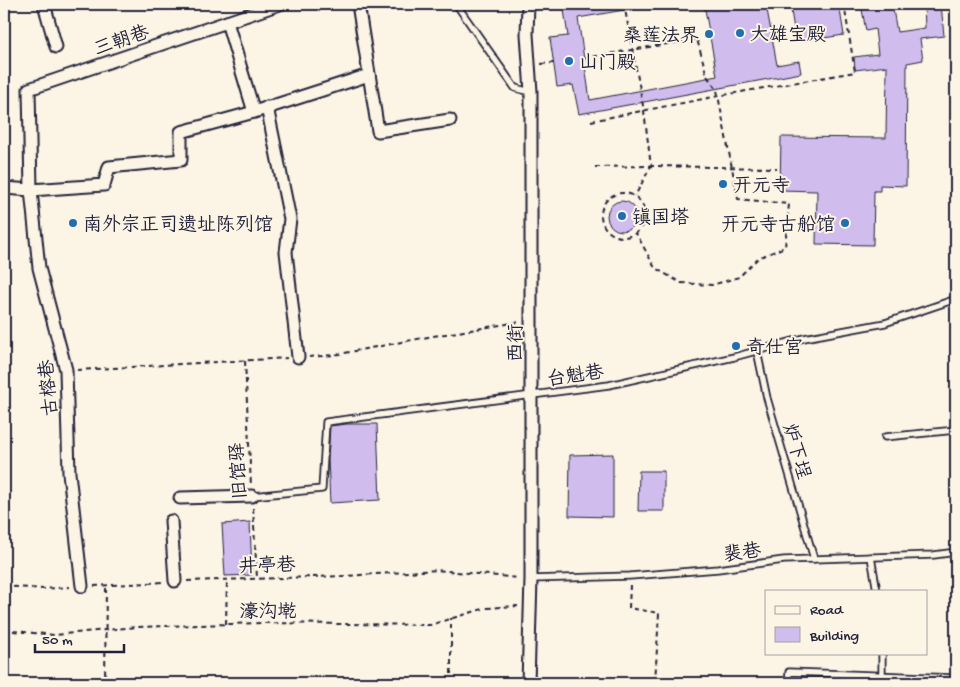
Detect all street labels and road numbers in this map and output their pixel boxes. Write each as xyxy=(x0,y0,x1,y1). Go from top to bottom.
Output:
street label: 三朝巷 xyxy=(91,21,153,62)
street label: 西街 xyxy=(506,324,529,362)
street label: 古榕巷 xyxy=(36,358,64,417)
street label: 台魁巷 xyxy=(546,361,605,393)
street label: 炉下埕 xyxy=(776,421,814,483)
street label: 旧馆驿 xyxy=(227,442,254,500)
street label: 裴巷 xyxy=(722,539,763,568)
street label: 井亭巷 xyxy=(238,554,296,580)
street label: 濠沟墘 xyxy=(239,601,297,625)

